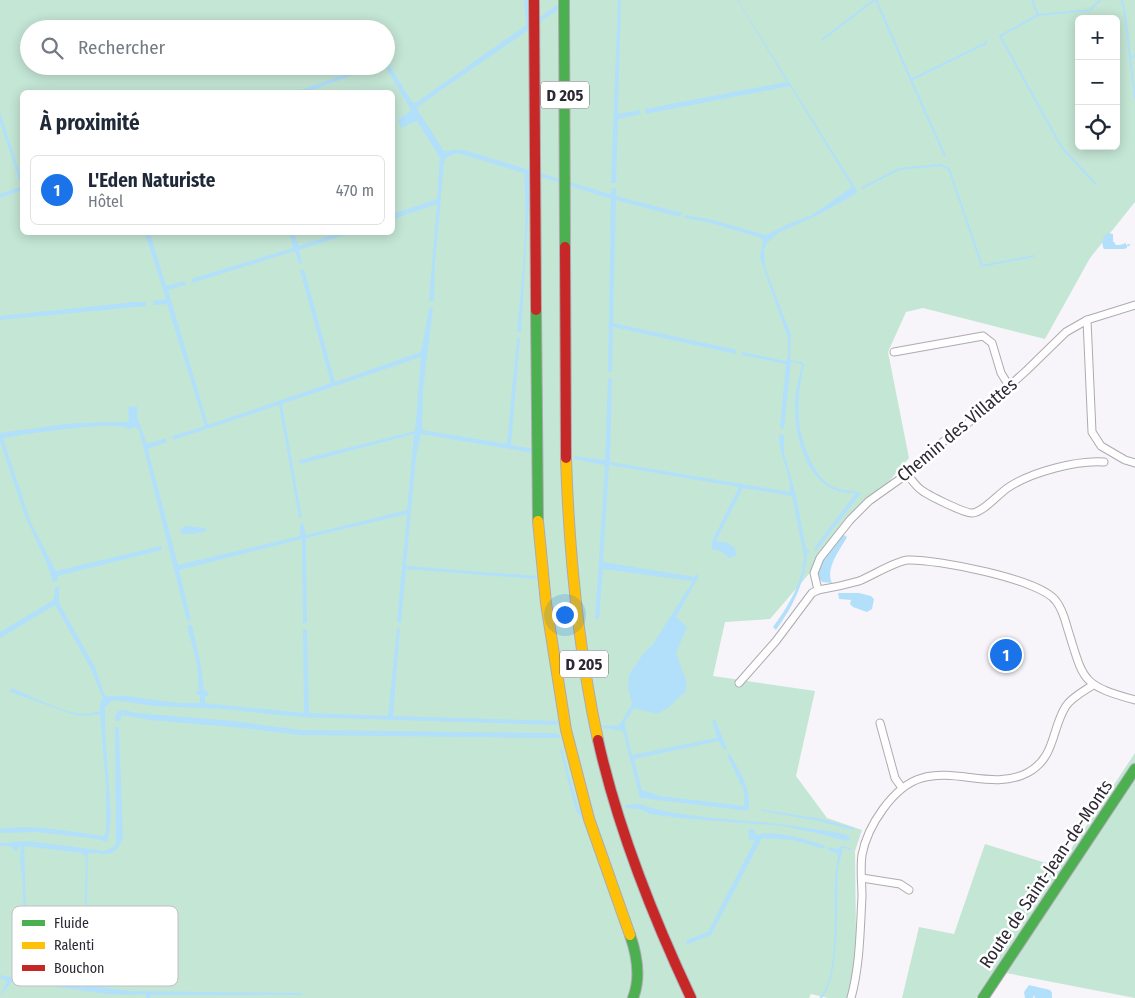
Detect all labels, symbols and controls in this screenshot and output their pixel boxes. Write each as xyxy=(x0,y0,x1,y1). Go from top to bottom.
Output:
map controls xyxy=(1075,15,1120,150)
button: + xyxy=(1075,15,1120,60)
search box xyxy=(20,20,395,75)
icon: search xyxy=(38,34,66,62)
text: Rechercher xyxy=(78,36,165,59)
button: − xyxy=(1075,60,1120,105)
road number: D 205 xyxy=(541,82,589,108)
button: locate xyxy=(1075,105,1120,150)
text: À proximité xyxy=(40,110,140,136)
text: L'Eden Naturiste xyxy=(88,169,215,192)
text: 1 xyxy=(54,181,60,200)
text: 470 m xyxy=(336,181,374,200)
text: Hôtel xyxy=(88,192,123,211)
street label: Chemin des Villattes xyxy=(893,373,1022,487)
your location xyxy=(552,602,578,628)
pin: 1 xyxy=(990,636,1022,674)
road number: D 205 xyxy=(560,651,608,678)
street label: Route de Saint-Jean-de-Monts xyxy=(975,775,1117,972)
legend xyxy=(12,906,178,986)
text: Fluide xyxy=(54,915,89,932)
text: Ralenti xyxy=(54,937,94,954)
text: Bouchon xyxy=(54,960,104,977)

